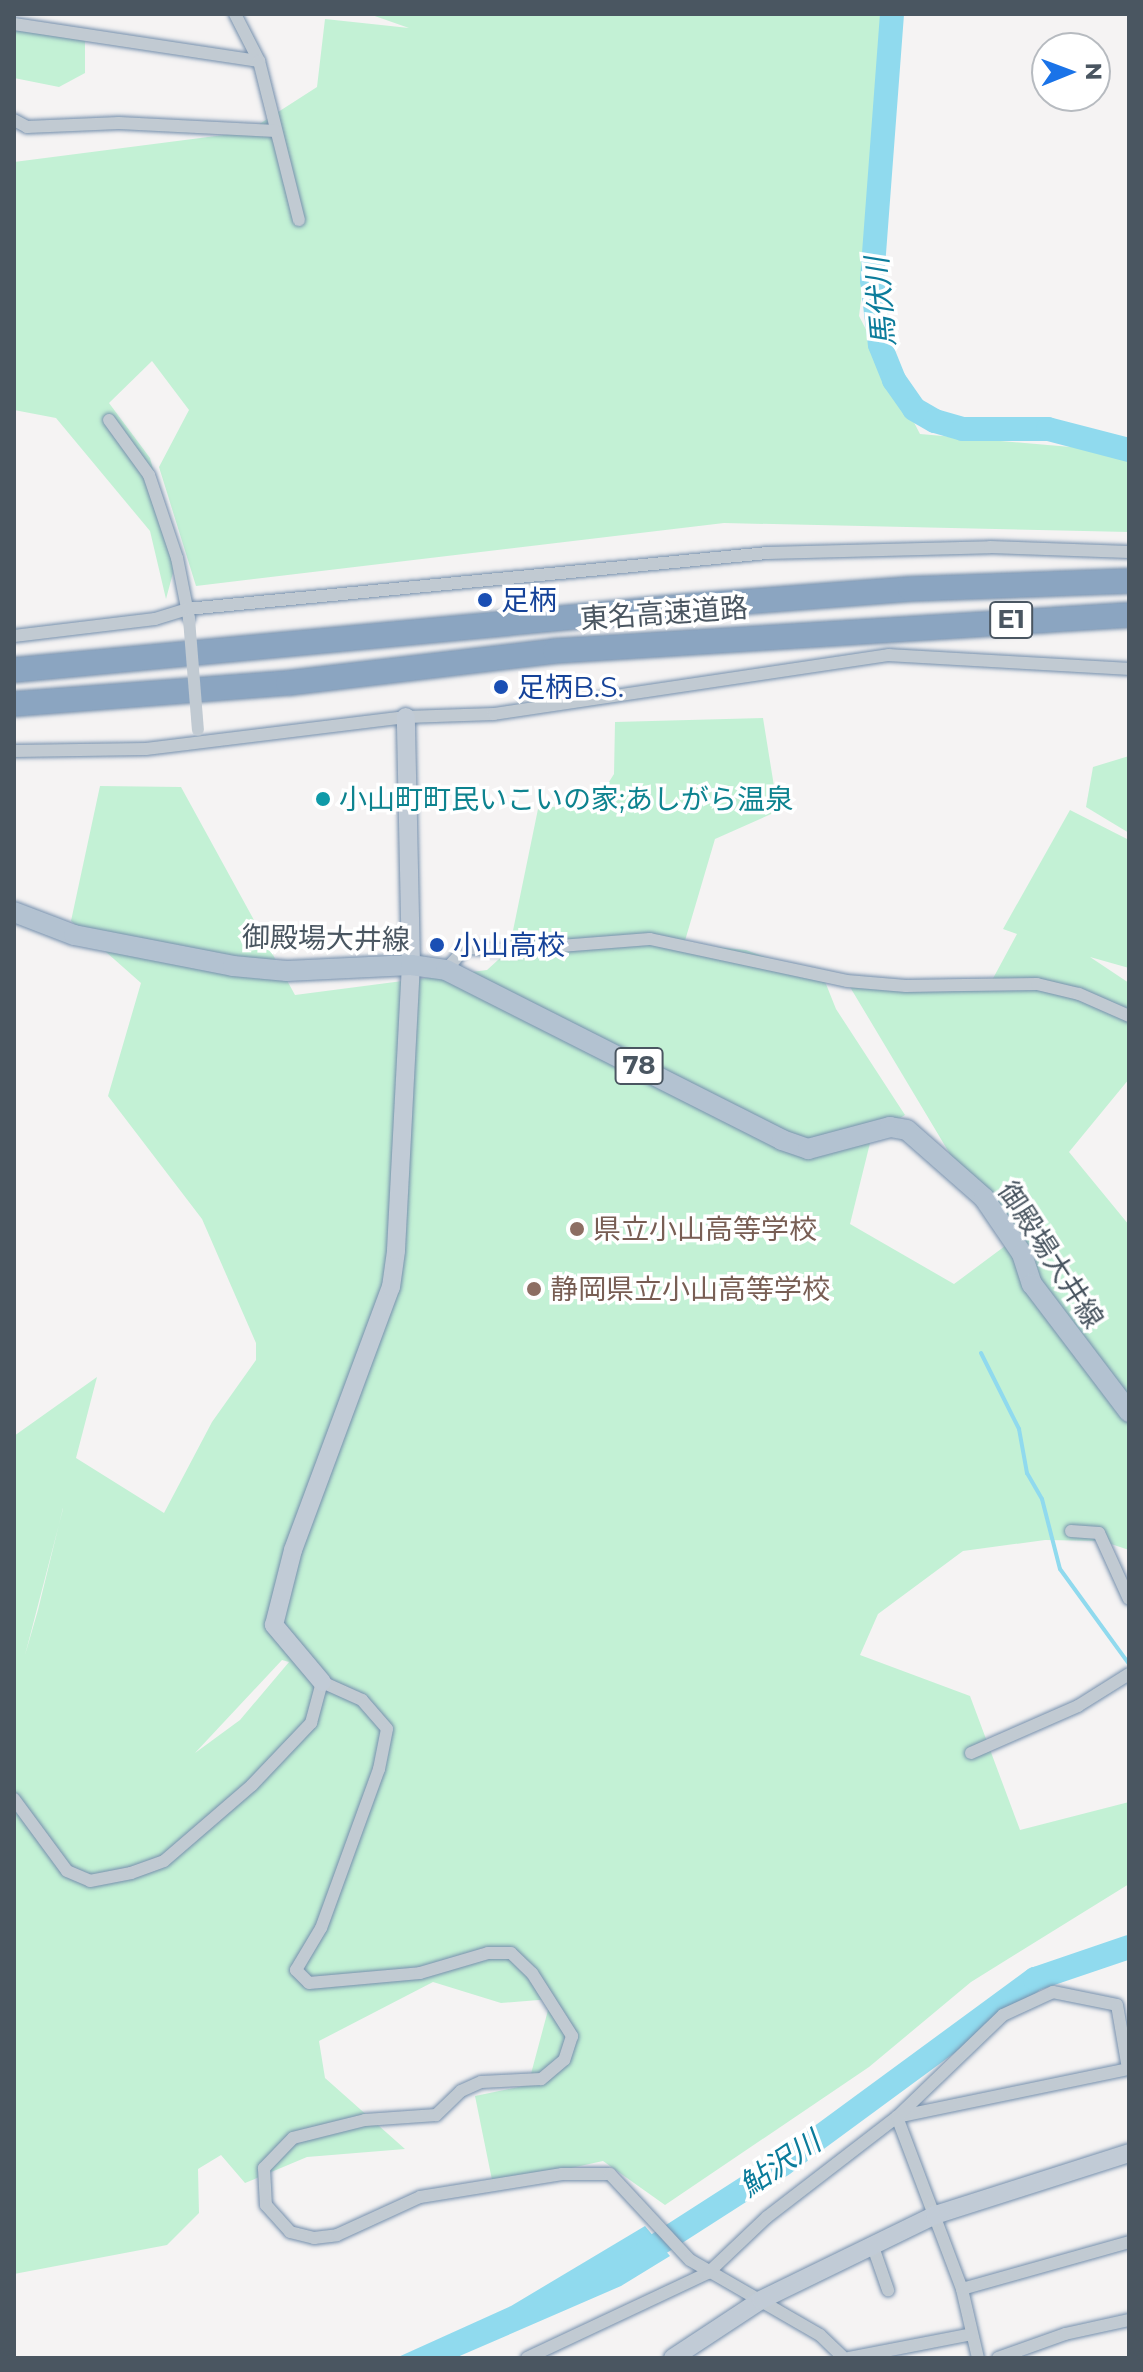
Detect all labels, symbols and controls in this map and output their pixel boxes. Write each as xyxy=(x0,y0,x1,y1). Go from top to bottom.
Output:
north arrow xyxy=(1031,32,1111,112)
text: N xyxy=(1080,62,1107,81)
water label: 馬伏川 xyxy=(859,256,903,348)
place label: 足柄 xyxy=(501,583,557,617)
street label: 東名高速道路 xyxy=(579,590,749,636)
marker: 足柄 xyxy=(476,591,494,609)
road number: E1 xyxy=(989,598,1033,642)
place label: 足柄B.S. xyxy=(517,670,624,704)
marker: 足柄B.S. xyxy=(492,678,510,696)
place label: 小山町町民いこいの家;あしがら温泉 xyxy=(339,782,793,816)
marker: 小山町町民いこいの家;あしがら温泉 xyxy=(314,790,332,808)
street label: 御殿場大井線 xyxy=(242,920,410,956)
place label: 小山高校 xyxy=(453,928,565,962)
marker: 小山高校 xyxy=(428,936,446,954)
road number: 78 xyxy=(613,1044,665,1088)
street label: 御殿場大井線 xyxy=(991,1175,1111,1335)
place label: 県立小山高等学校 xyxy=(593,1212,817,1246)
marker: 県立小山高等学校 xyxy=(568,1220,586,1238)
place label: 静岡県立小山高等学校 xyxy=(550,1272,830,1306)
marker: 静岡県立小山高等学校 xyxy=(525,1280,543,1298)
water label: 鮎沢川 xyxy=(733,2124,827,2204)

